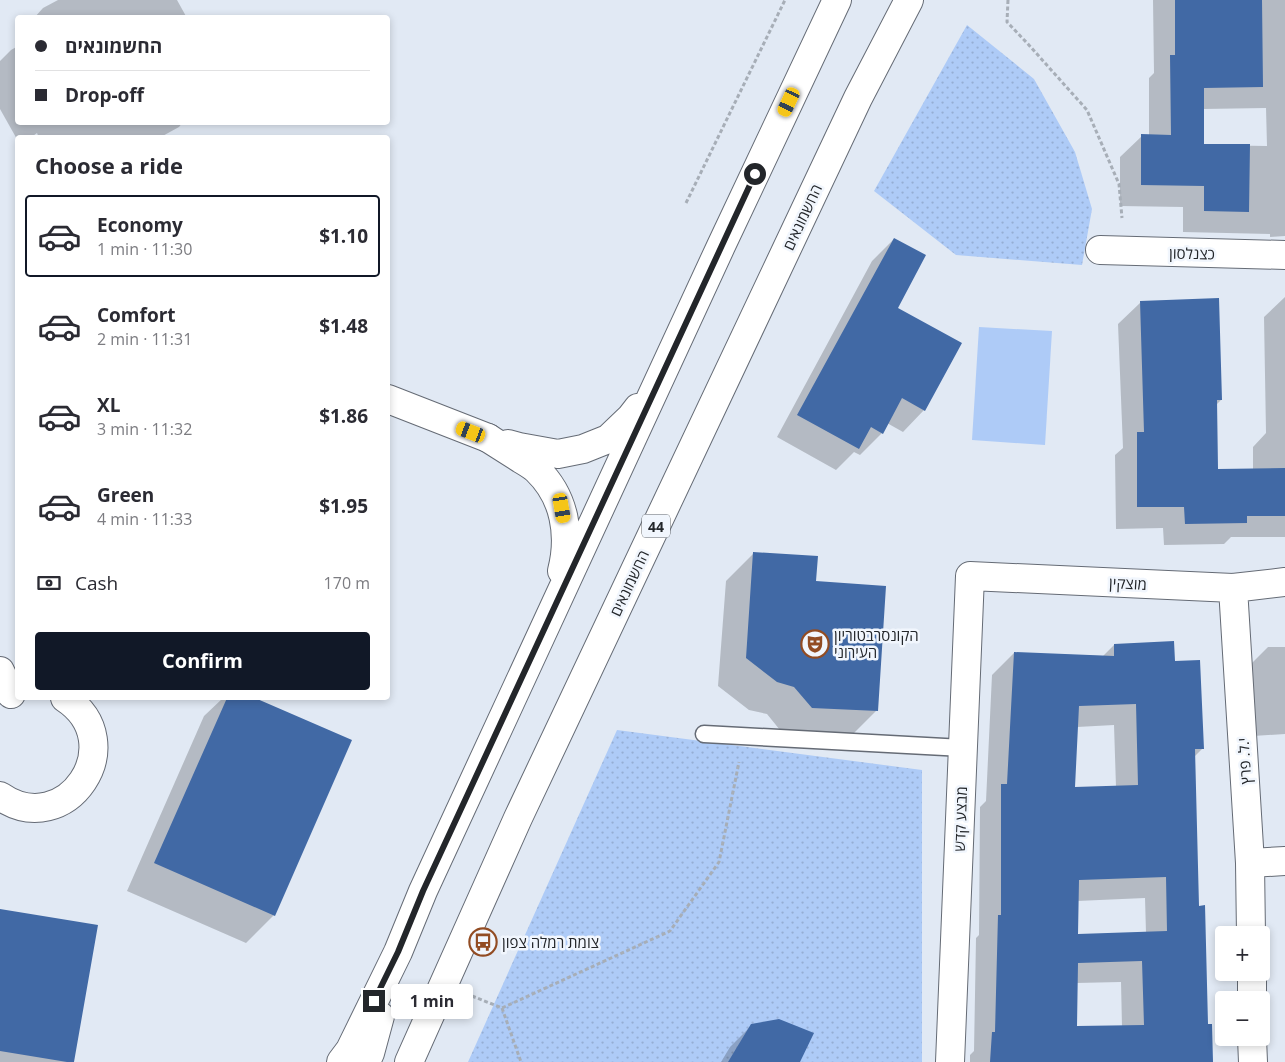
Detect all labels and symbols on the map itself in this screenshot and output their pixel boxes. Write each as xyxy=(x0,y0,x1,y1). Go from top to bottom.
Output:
car xyxy=(775,85,802,119)
route start xyxy=(744,163,766,185)
street label: החשמונאים xyxy=(778,181,826,253)
street label: כצנלסון xyxy=(1169,243,1215,263)
car xyxy=(454,420,487,444)
car xyxy=(552,492,571,524)
road number: 44 xyxy=(642,514,670,538)
street label: החשמונאים xyxy=(605,547,653,619)
street label: מוצקין xyxy=(1109,572,1147,594)
place label: הקונסרבטוריון העירוני xyxy=(834,625,919,662)
theatre icon: הקונסרבטוריון העירוני xyxy=(800,629,830,659)
street label: י.ל. פרץ xyxy=(1232,737,1256,785)
street label: מבצע קדש xyxy=(949,786,971,852)
bus stop icon: צומת רמלה צפון xyxy=(468,927,498,957)
place label: צומת רמלה צפון xyxy=(502,932,599,952)
callout: 1 min xyxy=(392,984,474,1018)
route end xyxy=(363,990,385,1012)

